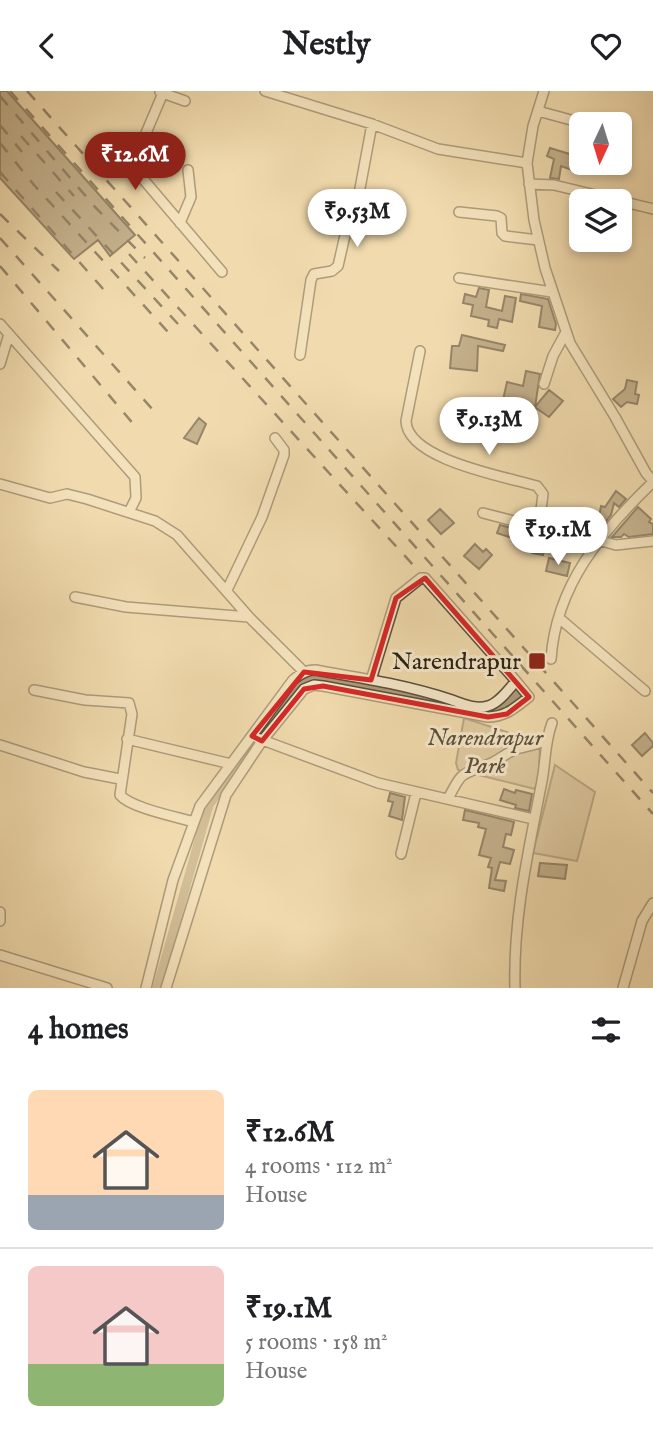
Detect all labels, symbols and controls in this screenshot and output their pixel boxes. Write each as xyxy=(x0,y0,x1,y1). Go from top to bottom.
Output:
text: Nestly xyxy=(283,25,370,66)
icon: back xyxy=(28,27,66,65)
icon: heart xyxy=(587,27,625,65)
north arrow xyxy=(569,112,632,175)
map controls xyxy=(569,112,632,252)
pin: ₹12.6M xyxy=(78,133,192,192)
text: ₹12.6M xyxy=(101,140,169,169)
button: layers xyxy=(569,189,632,252)
pin: ₹9.53M xyxy=(300,190,414,249)
text: ₹9.53M xyxy=(324,197,390,226)
pin: ₹9.13M xyxy=(432,397,546,457)
text: ₹9.13M xyxy=(456,405,522,434)
pin: ₹19.1M xyxy=(501,507,615,567)
text: ₹19.1M xyxy=(525,515,591,544)
place label: Narendrapur xyxy=(392,647,521,678)
marker: Narendrapur xyxy=(527,651,547,671)
park label: Narendrapur Park xyxy=(427,723,545,782)
text: 4 homes xyxy=(28,1011,129,1049)
icon: filters xyxy=(587,1011,625,1049)
text: ₹12.6M xyxy=(245,1114,335,1152)
icon: home xyxy=(84,1118,168,1202)
text: 4 rooms · 112 m² xyxy=(245,1152,393,1181)
text: House xyxy=(245,1181,307,1210)
text: ₹19.1M xyxy=(245,1290,332,1328)
icon: home xyxy=(84,1294,168,1378)
text: 5 rooms · 158 m² xyxy=(245,1328,388,1357)
text: House xyxy=(245,1357,307,1386)

